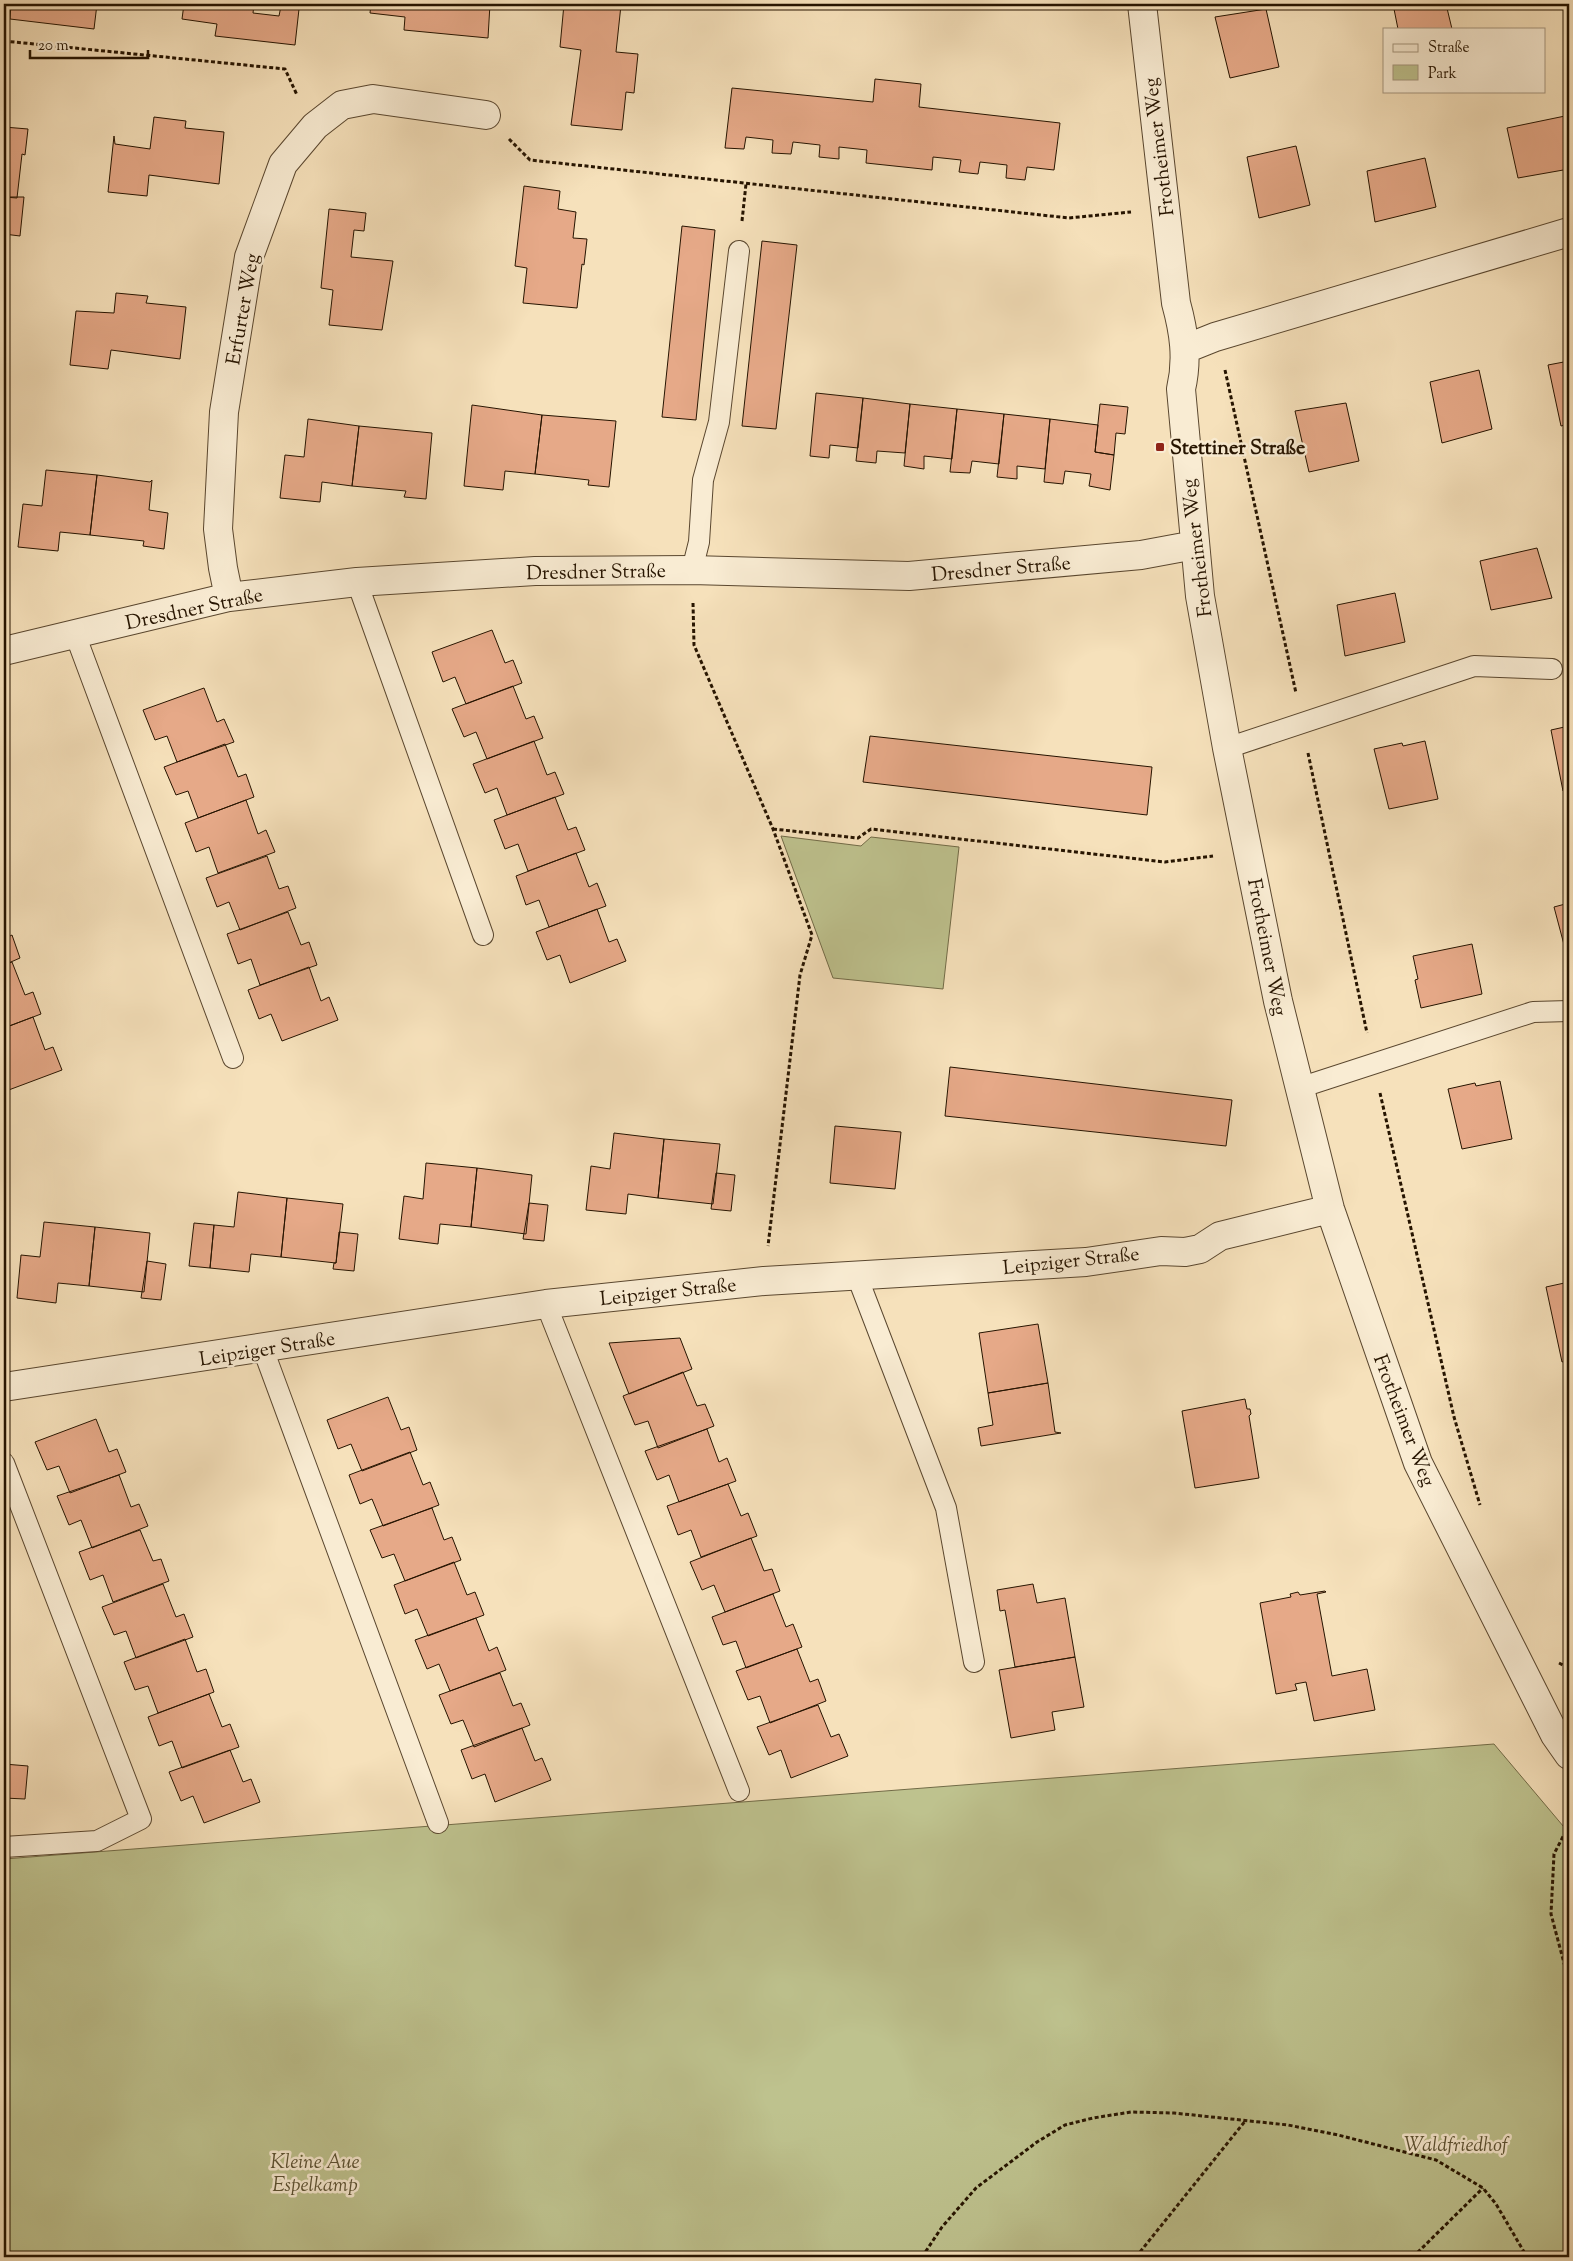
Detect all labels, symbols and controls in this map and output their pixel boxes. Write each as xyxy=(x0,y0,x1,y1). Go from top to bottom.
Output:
scale bar xyxy=(30,28,148,60)
legend xyxy=(1383,28,1546,92)
text: 20 m xyxy=(38,36,69,57)
text: Straße xyxy=(1428,38,1470,59)
text: Park xyxy=(1428,64,1457,85)
street label: Frotheimer Weg xyxy=(1138,76,1183,218)
street label: Erfurter Weg xyxy=(220,251,269,367)
place label: Stettiner Straße xyxy=(1170,435,1305,464)
marker: Stettiner Straße xyxy=(1154,441,1166,453)
street label: Frotheimer Weg xyxy=(1176,477,1221,619)
street label: Dresdner Straße xyxy=(930,550,1072,591)
street label: Dresdner Straße xyxy=(526,558,666,589)
street label: Dresdner Straße xyxy=(123,582,266,639)
street label: Frotheimer Weg xyxy=(1238,876,1293,1019)
street label: Leipziger Straße xyxy=(1001,1241,1141,1284)
street label: Leipziger Straße xyxy=(598,1272,738,1315)
street label: Leipziger Straße xyxy=(197,1325,337,1376)
street label: Frotheimer Weg xyxy=(1364,1351,1441,1491)
park label: Waldfriedhof xyxy=(1404,2132,1510,2161)
park label: Kleine Aue Espelkamp xyxy=(270,2149,360,2201)

